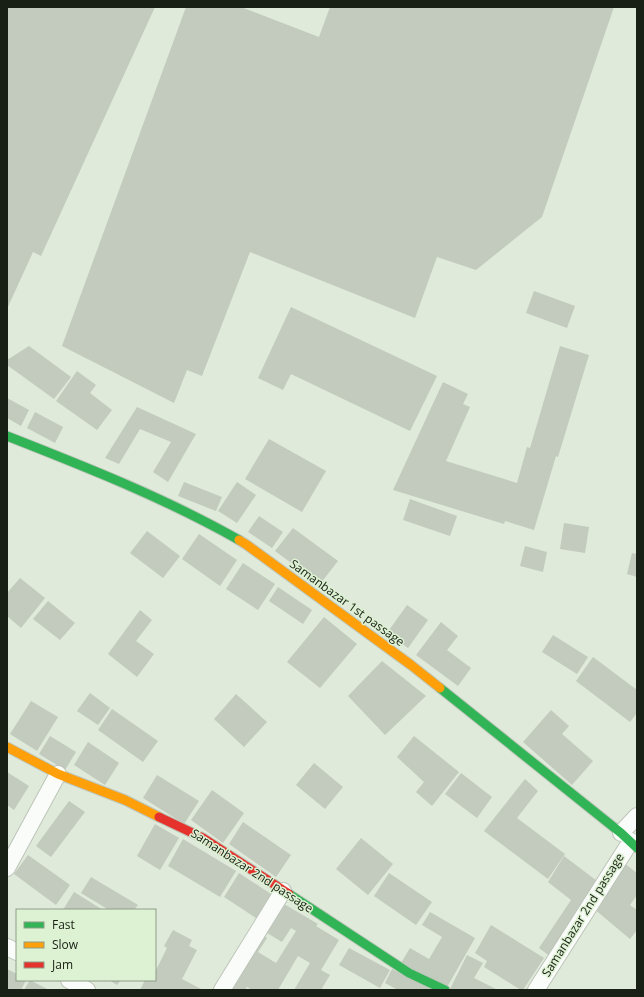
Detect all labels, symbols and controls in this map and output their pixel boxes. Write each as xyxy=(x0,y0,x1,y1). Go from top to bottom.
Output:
street label: Samanbazar 1st passage xyxy=(286,555,408,650)
street label: Samanbazar 2nd passage xyxy=(188,825,317,917)
street label: Samanbazar 2nd passage xyxy=(538,849,628,980)
legend xyxy=(16,909,156,981)
text: Fast xyxy=(52,916,75,933)
text: Slow xyxy=(52,936,79,953)
text: Jam xyxy=(51,956,73,973)

